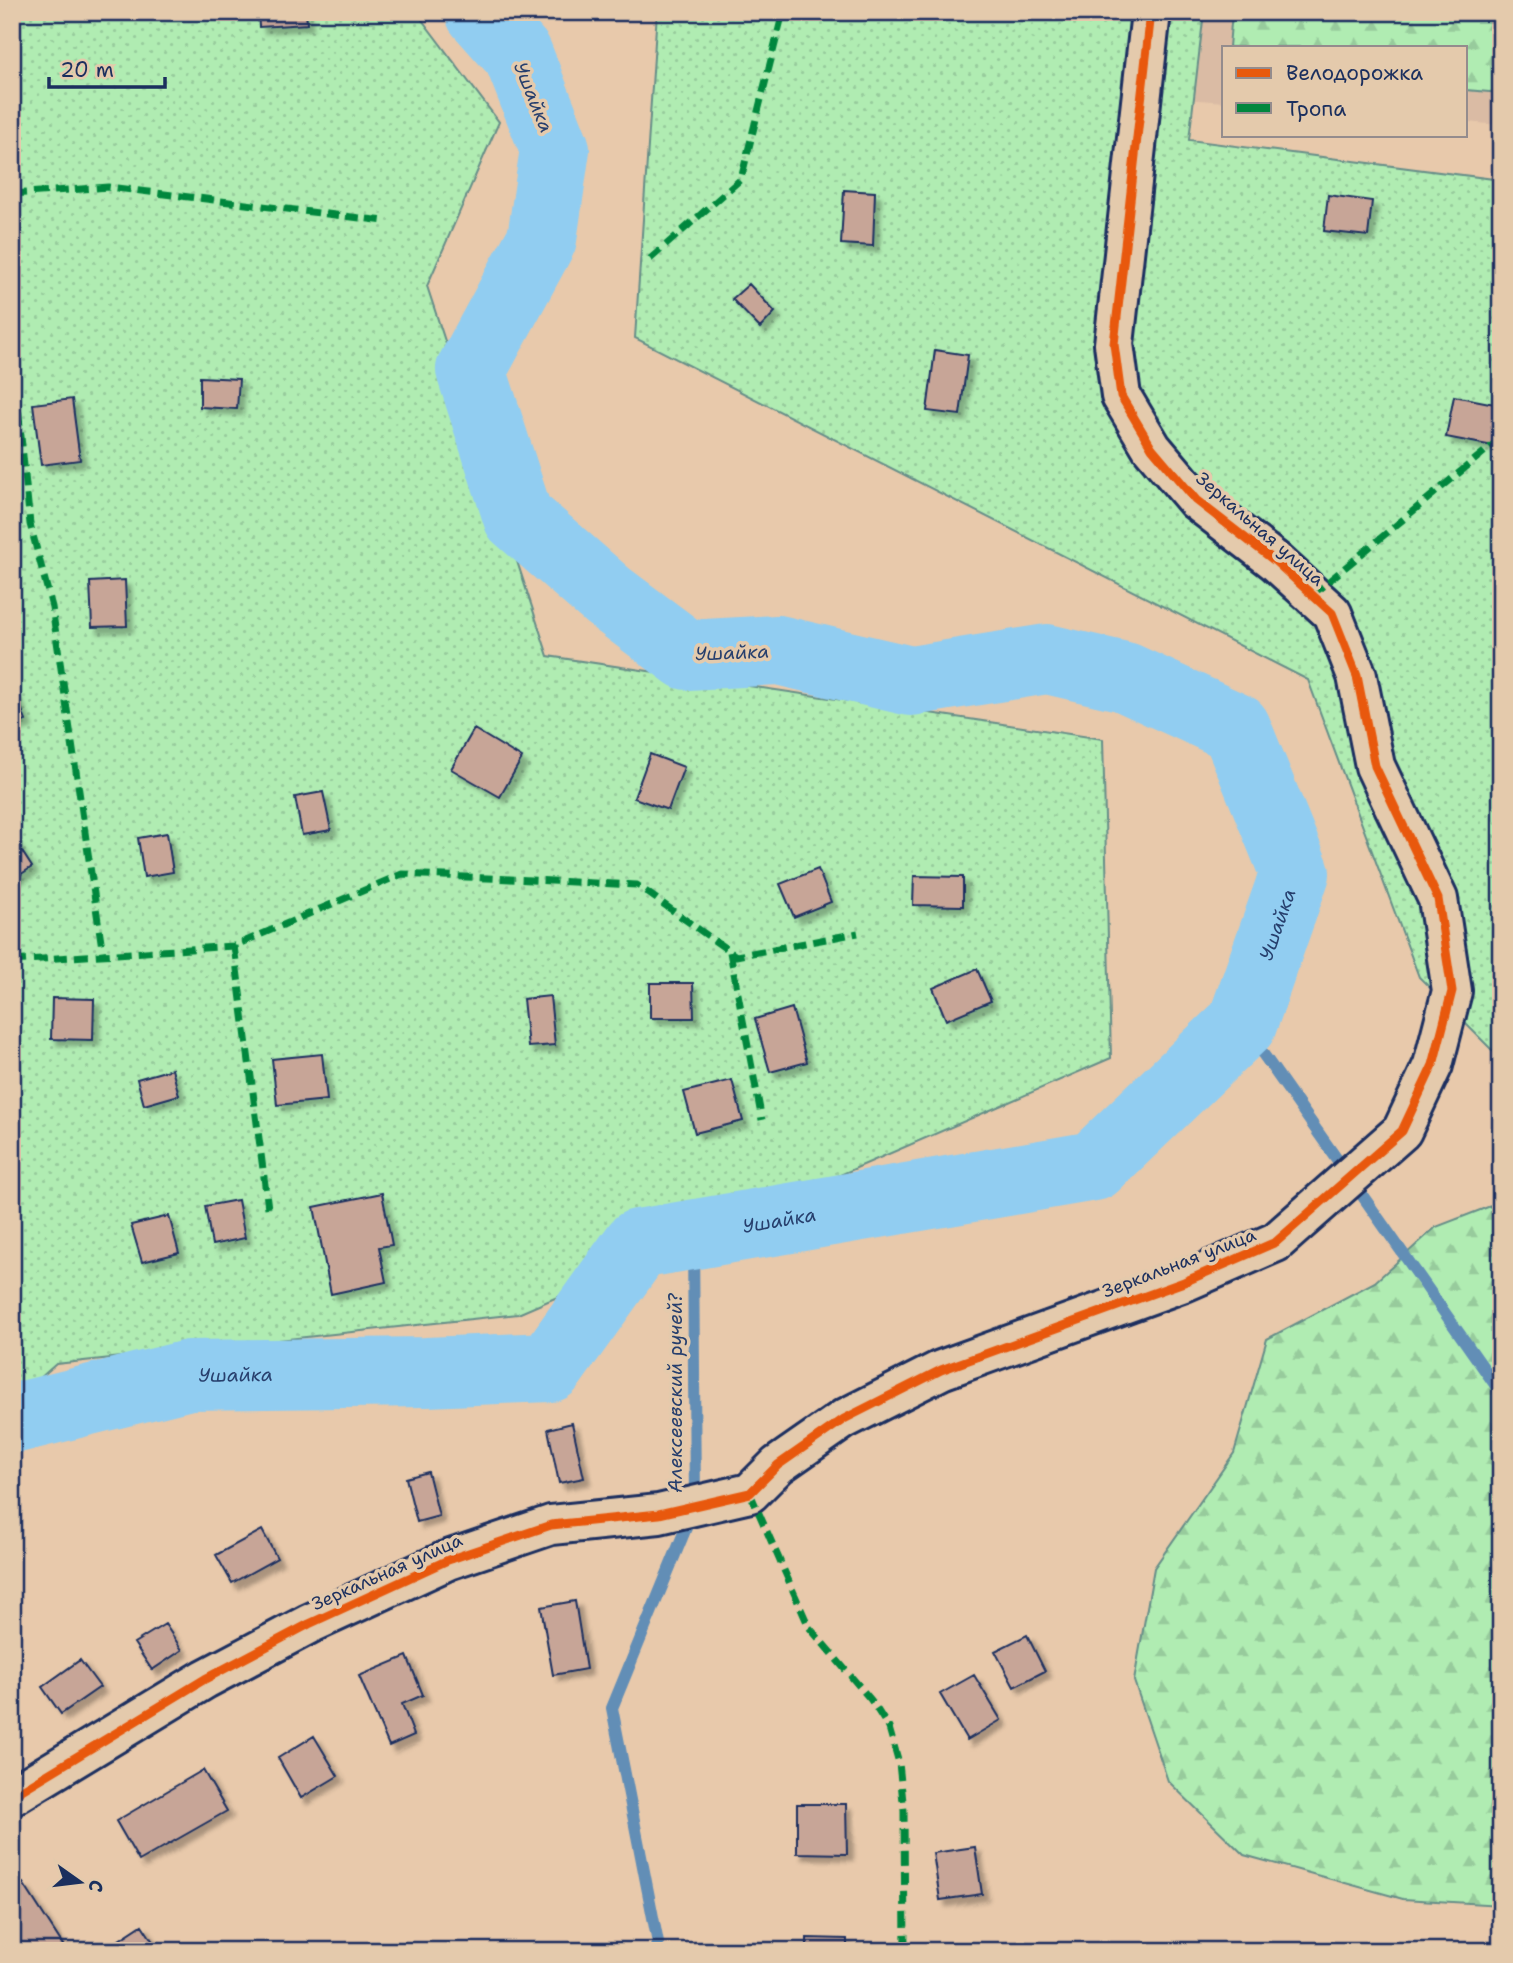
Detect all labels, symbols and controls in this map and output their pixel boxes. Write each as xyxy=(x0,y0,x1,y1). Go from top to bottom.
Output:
scale bar xyxy=(49,46,164,90)
legend xyxy=(1222,46,1468,136)
text: 20 m xyxy=(60,56,114,84)
water label: Ушайка xyxy=(508,58,559,136)
text: Велодорожка xyxy=(1286,59,1423,87)
text: Тропа xyxy=(1286,95,1346,123)
street label: Зеркальная улица xyxy=(1191,467,1329,591)
water label: Ушайка xyxy=(695,639,770,666)
water label: Ушайка xyxy=(1253,885,1302,964)
water label: Ушайка xyxy=(741,1202,818,1239)
street label: Зеркальная улица xyxy=(1099,1223,1259,1303)
water label: Алексеевский ручей? xyxy=(663,1292,688,1493)
water label: Ушайка xyxy=(198,1362,273,1388)
street label: Зеркальная улица xyxy=(308,1528,466,1616)
north arrow xyxy=(46,1848,116,1918)
text: С xyxy=(82,1877,110,1895)

